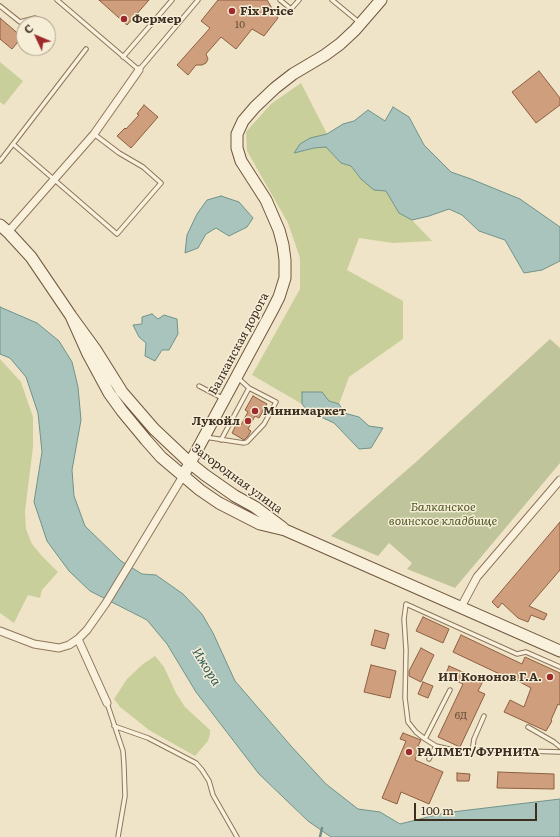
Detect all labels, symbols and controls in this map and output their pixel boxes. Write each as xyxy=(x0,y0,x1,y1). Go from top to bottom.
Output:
place label: Fix Price xyxy=(240,4,294,18)
marker: Fix Price xyxy=(227,6,237,16)
place label: Фермер xyxy=(132,12,181,26)
marker: Фермер xyxy=(119,14,129,24)
north arrow xyxy=(16,16,56,56)
house number: 10 xyxy=(235,19,245,31)
text: С xyxy=(20,20,37,37)
street label: Балканская дорога xyxy=(206,290,272,398)
place label: Минимаркет xyxy=(263,404,346,418)
marker: Минимаркет xyxy=(250,406,260,416)
place label: Лукойл xyxy=(192,414,240,428)
marker: Лукойл xyxy=(243,416,253,426)
street label: Загородная улица xyxy=(189,441,285,517)
park label: Балканское воинское кладбище xyxy=(389,500,497,528)
water label: Ижора xyxy=(188,645,224,689)
place label: ИП Кононов Г.А. xyxy=(438,670,542,684)
marker: ИП Кононов Г.А. xyxy=(545,672,555,682)
house number: 6Д xyxy=(455,710,467,722)
place label: РАЛМЕТ/ФУРНИТА xyxy=(417,745,540,759)
marker: РАЛМЕТ/ФУРНИТА xyxy=(404,747,414,757)
scale bar xyxy=(416,795,539,821)
text: 100 m xyxy=(421,801,454,819)

